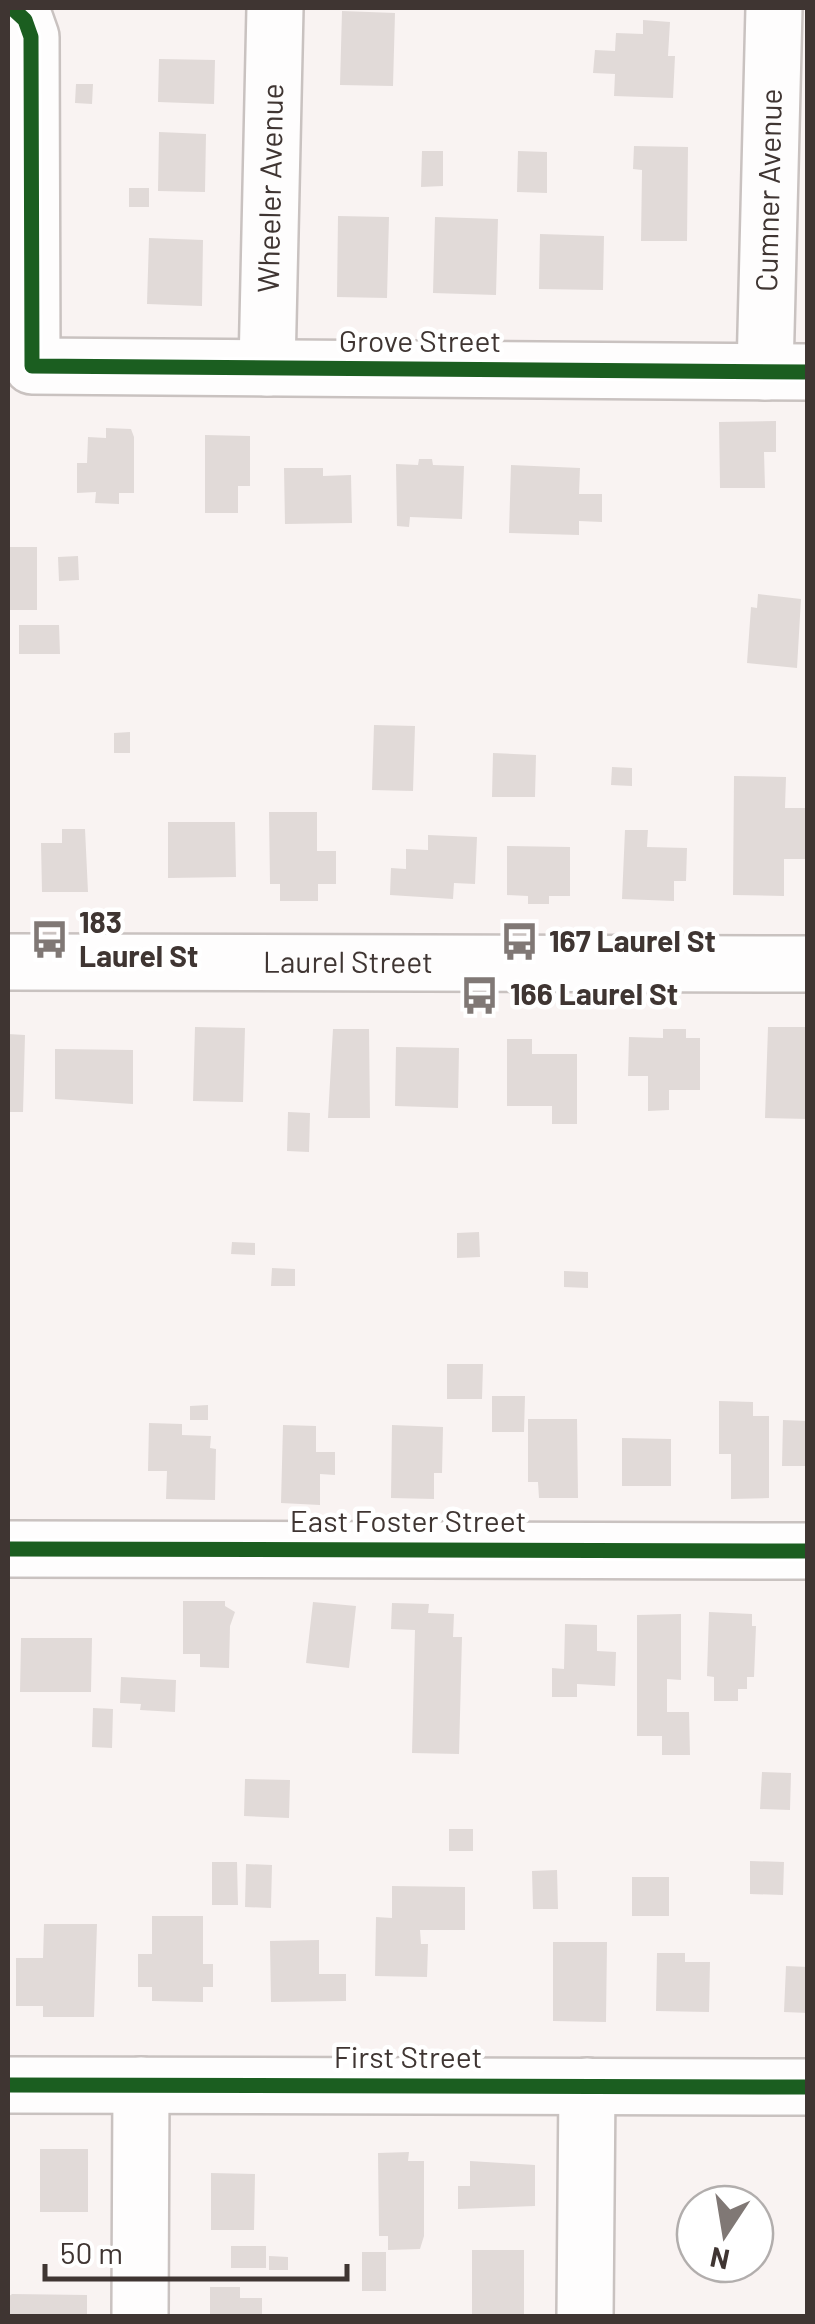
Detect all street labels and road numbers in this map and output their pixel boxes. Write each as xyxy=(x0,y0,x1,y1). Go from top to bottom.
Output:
street label: Wheeler Avenue xyxy=(249,83,289,293)
street label: Cumner Avenue xyxy=(747,88,788,292)
street label: Grove Street xyxy=(339,322,501,358)
street label: Laurel Street xyxy=(263,943,433,979)
street label: East Foster Street xyxy=(290,1502,526,1538)
street label: First Street xyxy=(334,2038,482,2074)

